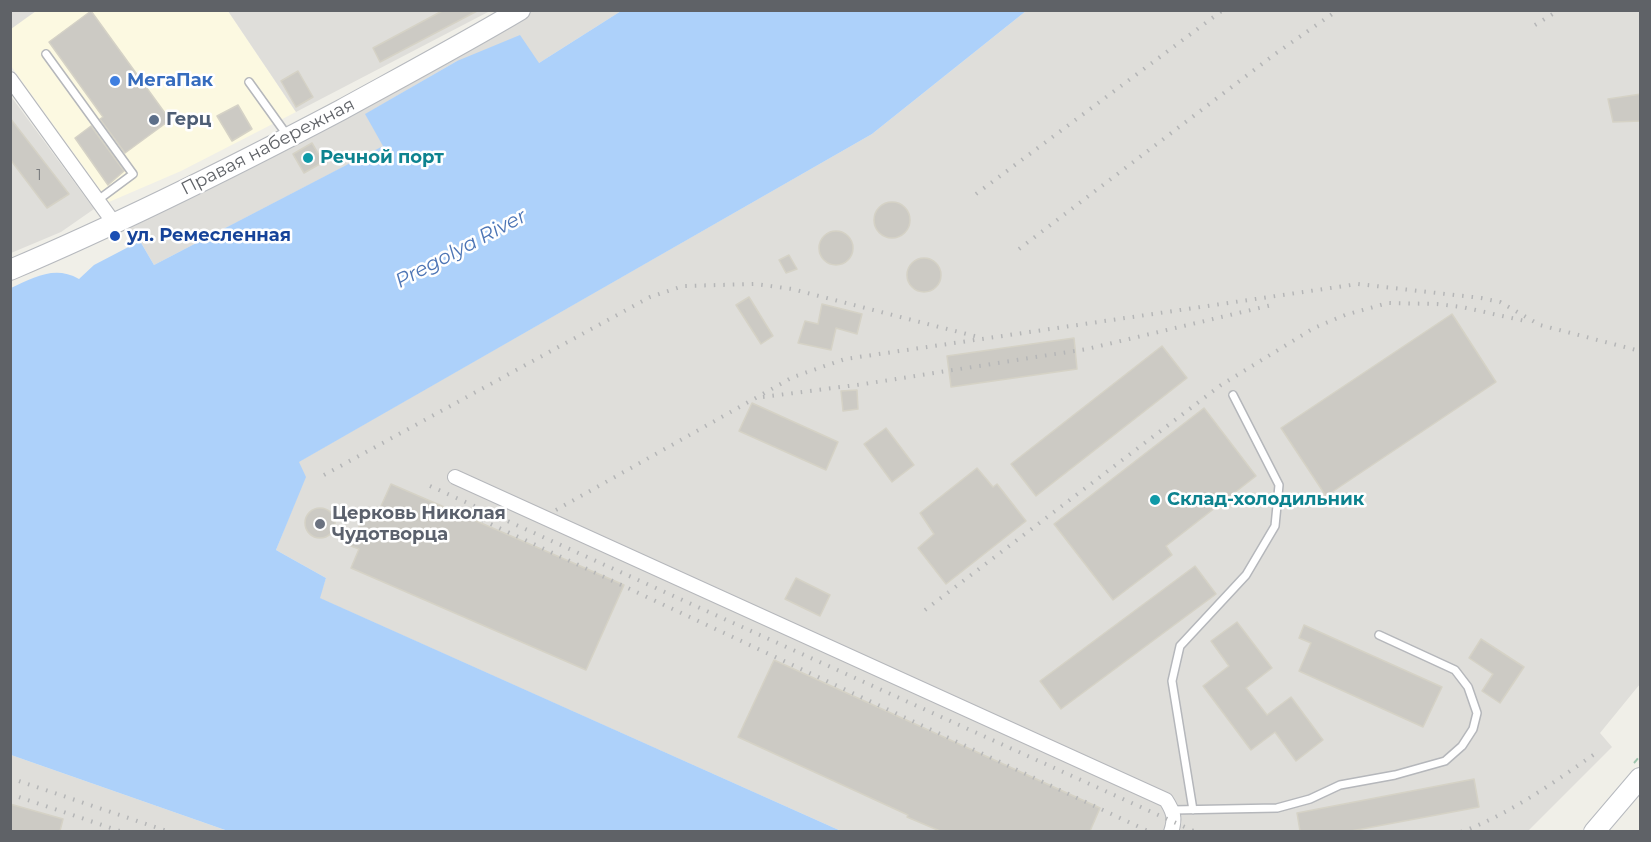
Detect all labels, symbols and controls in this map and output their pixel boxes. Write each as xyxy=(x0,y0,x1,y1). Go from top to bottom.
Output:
place label: МегаПак xyxy=(127,70,213,92)
marker: МегаПак xyxy=(108,74,122,88)
street label: Правая набережная xyxy=(178,94,358,200)
place label: Герц xyxy=(166,109,211,131)
marker: Герц xyxy=(147,113,161,127)
place label: Речной порт xyxy=(320,147,444,169)
marker: Речной порт xyxy=(301,151,315,165)
house number: 1 xyxy=(36,167,42,185)
water label: Pregolya River xyxy=(391,204,531,294)
place label: ул. Ремесленная xyxy=(127,225,291,247)
marker: ул. Ремесленная xyxy=(108,229,122,243)
place label: Склад-холодильник xyxy=(1167,489,1364,511)
marker: Склад-холодильник xyxy=(1148,493,1162,507)
place label: Церковь Николая Чудотворца xyxy=(332,503,506,546)
marker: Церковь Николая Чудотворца xyxy=(313,517,327,531)

